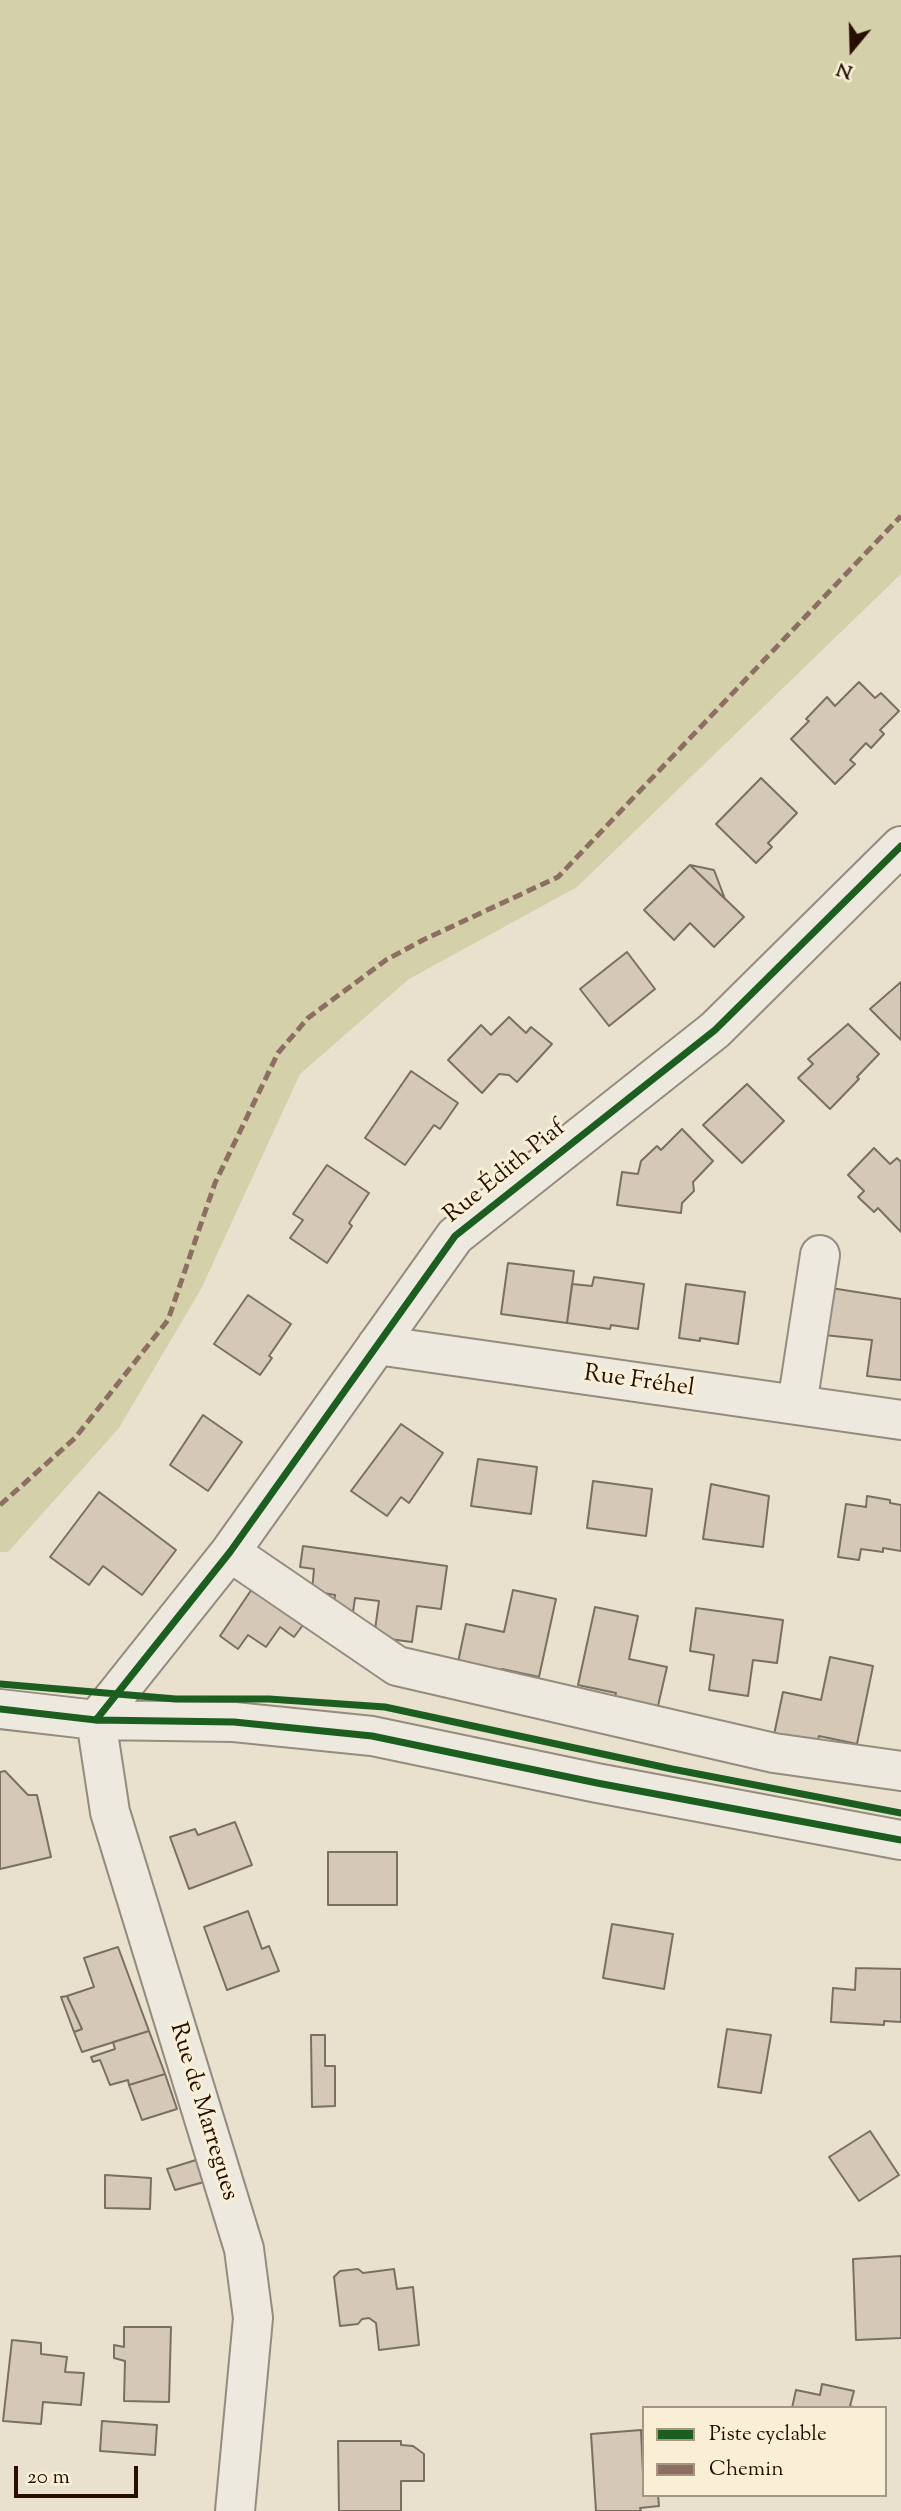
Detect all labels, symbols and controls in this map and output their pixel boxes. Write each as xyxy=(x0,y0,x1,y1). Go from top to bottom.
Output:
north arrow xyxy=(817,14,887,84)
text: N xyxy=(833,54,857,85)
street label: Rue Édith Piaf xyxy=(439,1115,573,1231)
street label: Rue Fréhel xyxy=(582,1361,696,1405)
street label: Rue de Marregues xyxy=(161,2020,243,2204)
legend xyxy=(642,2406,887,2497)
text: Piste cyclable xyxy=(709,2420,827,2450)
scale bar xyxy=(18,2452,142,2496)
text: Chemin xyxy=(709,2455,784,2485)
text: 20 m xyxy=(27,2463,70,2493)

